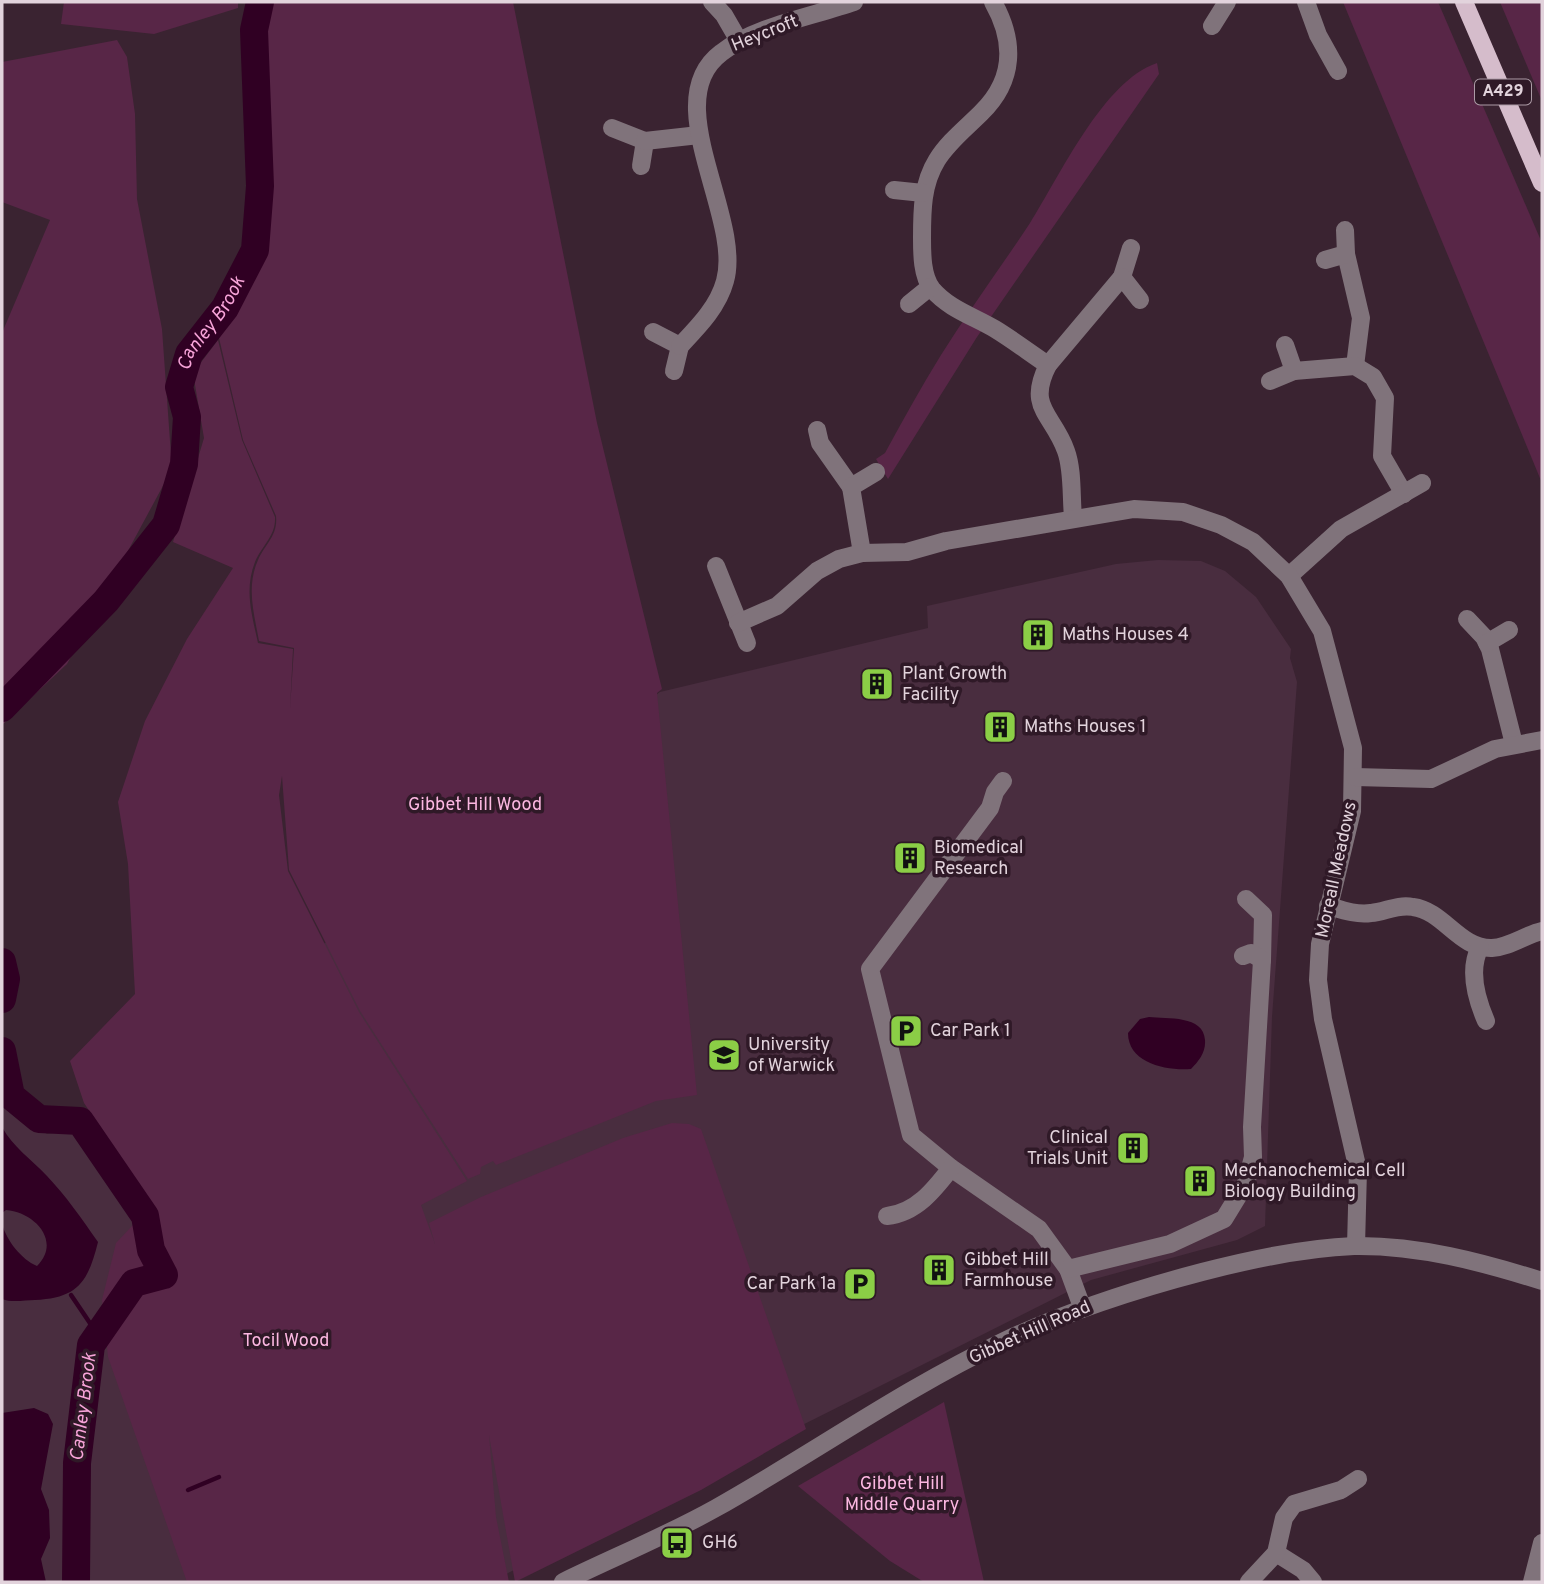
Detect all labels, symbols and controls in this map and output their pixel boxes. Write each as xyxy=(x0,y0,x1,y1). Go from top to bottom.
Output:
street label: Heycroft xyxy=(728,10,802,58)
road number: A429 xyxy=(1475,80,1531,104)
water label: Canley Brook xyxy=(173,272,251,374)
building icon: Maths Houses 4 xyxy=(1019,616,1057,654)
place label: Maths Houses 4 xyxy=(1062,624,1189,647)
place label: Plant Growth Facility xyxy=(902,663,1007,707)
building icon: Plant Growth Facility xyxy=(858,665,896,703)
building icon: Maths Houses 1 xyxy=(981,708,1019,746)
place label: Maths Houses 1 xyxy=(1024,716,1146,739)
park label: Gibbet Hill Wood xyxy=(408,794,542,817)
street label: Moreall Meadows xyxy=(1311,800,1363,940)
place label: Biomedical Research xyxy=(934,837,1024,881)
building icon: Biomedical Research xyxy=(891,839,929,877)
parking icon: Car Park 1 xyxy=(887,1012,925,1050)
place label: Car Park 1 xyxy=(930,1020,1011,1043)
place label: University of Warwick xyxy=(748,1034,835,1078)
school or university icon: University of Warwick xyxy=(705,1036,743,1074)
place label: Clinical Trials Unit xyxy=(1027,1127,1108,1171)
building icon: Clinical Trials Unit xyxy=(1114,1129,1152,1167)
place label: Mechanochemical Cell Biology Building xyxy=(1224,1160,1405,1204)
building icon: Mechanochemical Cell Biology Building xyxy=(1181,1162,1219,1200)
place label: Gibbet Hill Farmhouse xyxy=(964,1249,1053,1293)
building icon: Gibbet Hill Farmhouse xyxy=(920,1251,958,1289)
parking icon: Car Park 1a xyxy=(841,1265,879,1303)
place label: Car Park 1a xyxy=(746,1273,836,1296)
street label: Gibbet Hill Road xyxy=(966,1296,1094,1370)
park label: Tocil Wood xyxy=(243,1330,329,1353)
water label: Canley Brook xyxy=(65,1351,103,1462)
park label: Gibbet Hill Middle Quarry xyxy=(845,1473,959,1517)
bus stop icon: GH6 xyxy=(658,1524,696,1562)
place label: GH6 xyxy=(702,1532,738,1555)

